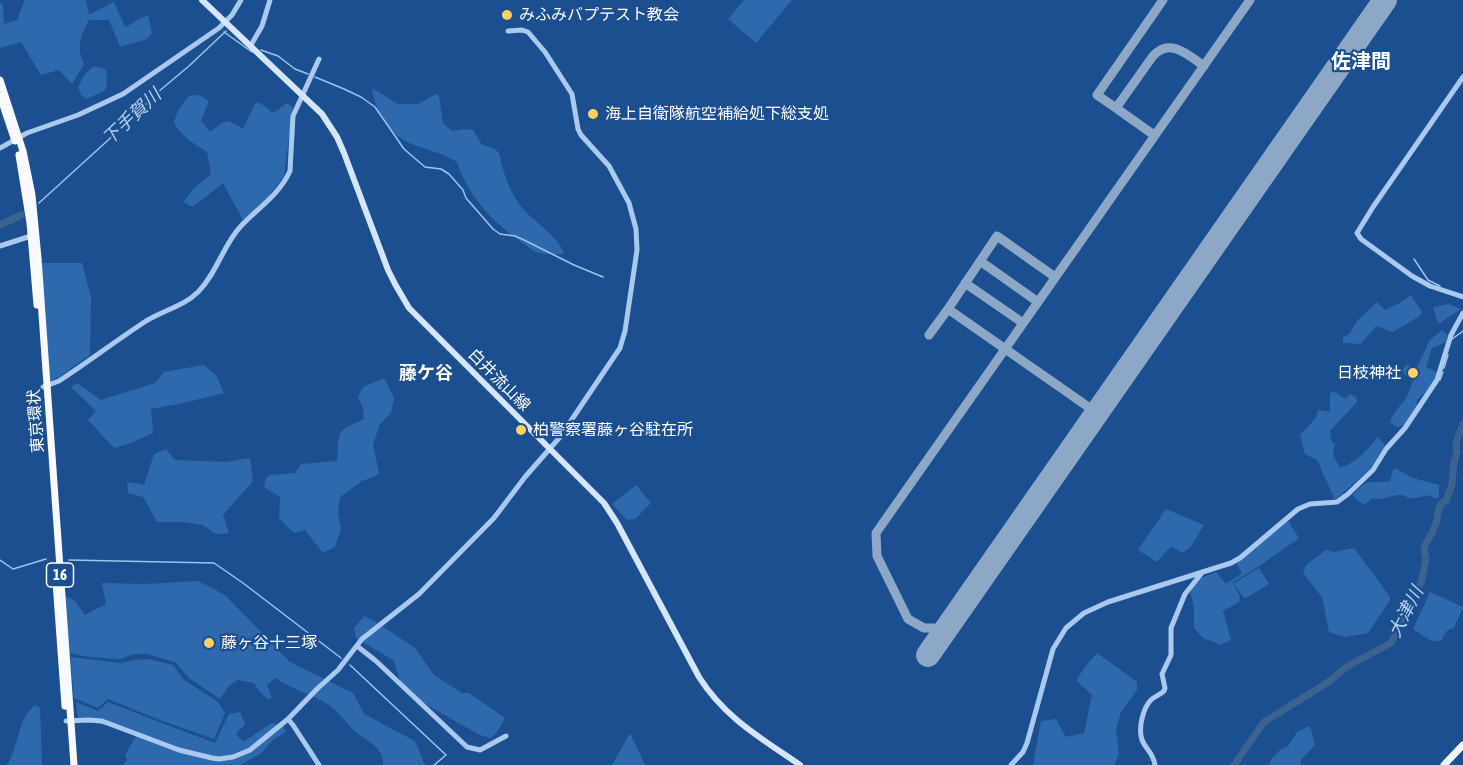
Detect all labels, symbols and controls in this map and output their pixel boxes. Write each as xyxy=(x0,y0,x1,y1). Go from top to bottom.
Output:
place label: みふみバプテスト教会 xyxy=(519,5,679,25)
marker: みふみバプテスト教会 xyxy=(500,8,514,22)
district label: 佐津間 xyxy=(1331,50,1391,74)
water label: 下手賀川 xyxy=(98,85,166,149)
place label: 海上自衛隊航空補給処下総支処 xyxy=(605,104,829,124)
marker: 海上自衛隊航空補給処下総支処 xyxy=(586,107,600,121)
street label: 白井流山線 xyxy=(464,345,534,415)
district label: 藤ケ谷 xyxy=(399,362,453,384)
place label: 日枝神社 xyxy=(1337,363,1401,383)
marker: 日枝神社 xyxy=(1406,366,1420,380)
street label: 東京環状 xyxy=(24,388,48,454)
place label: 柏警察署藤ヶ谷駐在所 xyxy=(533,420,693,440)
marker: 柏警察署藤ヶ谷駐在所 xyxy=(514,423,528,437)
road number: 16 xyxy=(46,563,74,587)
water label: 大津川 xyxy=(1384,583,1428,641)
place label: 藤ヶ谷十三塚 xyxy=(221,633,317,653)
marker: 藤ヶ谷十三塚 xyxy=(202,636,216,650)

